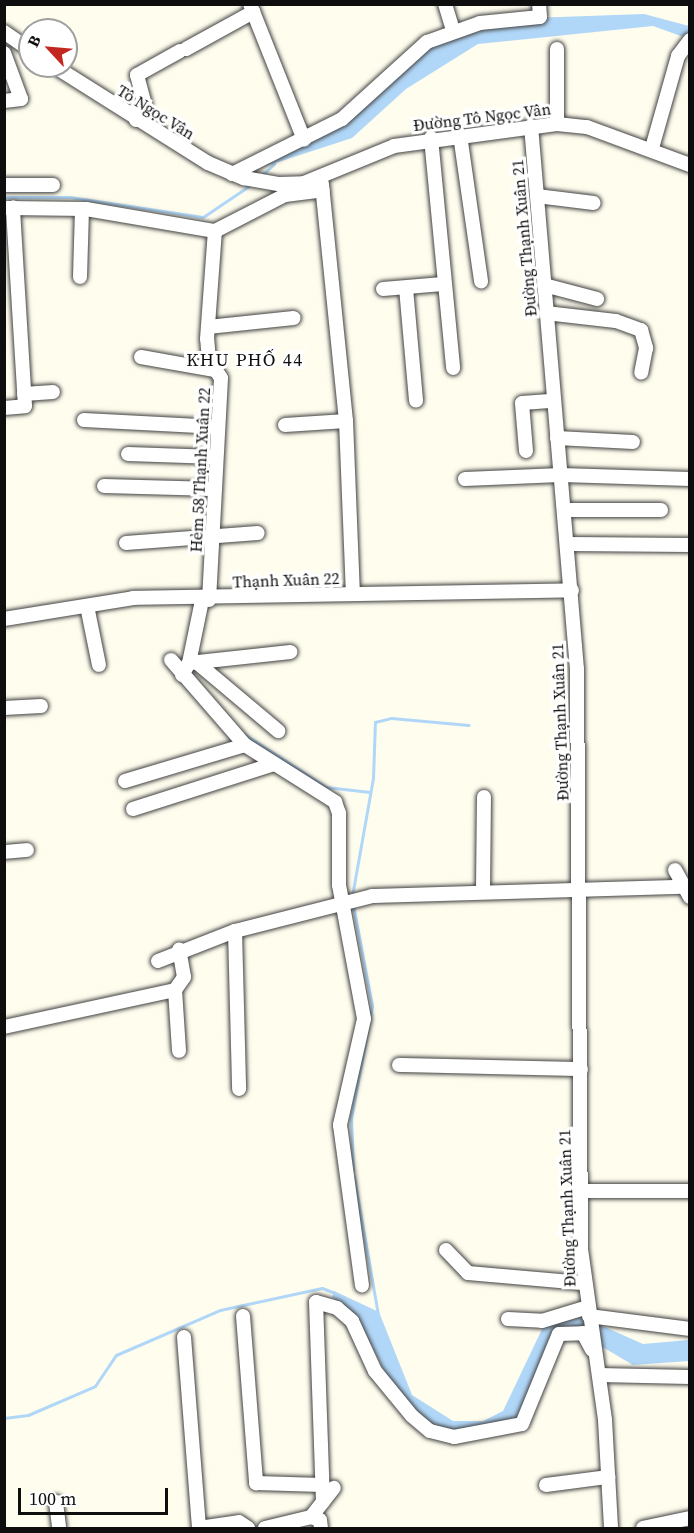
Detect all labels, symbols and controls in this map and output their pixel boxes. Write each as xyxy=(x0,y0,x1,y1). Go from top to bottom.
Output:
north arrow xyxy=(18,18,78,78)
text: B xyxy=(21,31,46,50)
street label: Tô Ngọc Vân xyxy=(114,80,198,144)
street label: Đường Tô Ngọc Vân xyxy=(412,99,552,135)
street label: Đường Thạnh Xuân 21 xyxy=(508,158,540,318)
district label: KHU PHỐ 44 xyxy=(186,349,304,371)
street label: Hẻm 58 Thạnh Xuân 22 xyxy=(186,387,214,553)
street label: Thạnh Xuân 22 xyxy=(232,569,340,591)
street label: Đường Thạnh Xuân 21 xyxy=(548,643,572,801)
street label: Đường Thạnh Xuân 21 xyxy=(555,1129,579,1287)
scale bar xyxy=(21,1476,171,1514)
text: 100 m xyxy=(29,1486,76,1511)

